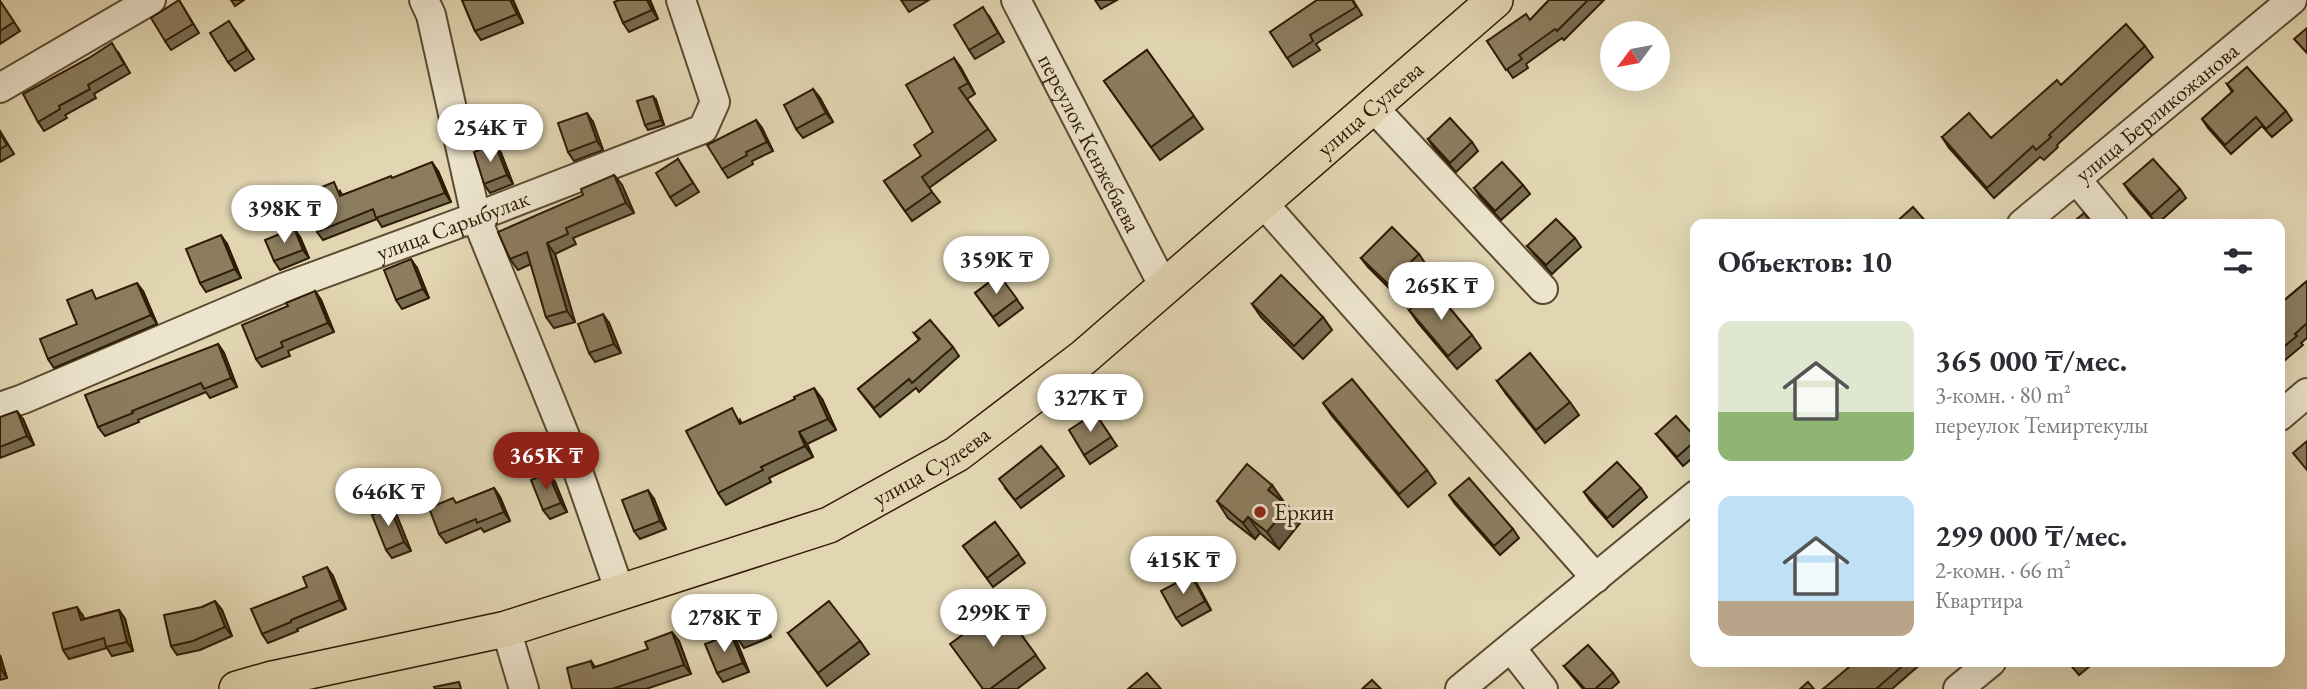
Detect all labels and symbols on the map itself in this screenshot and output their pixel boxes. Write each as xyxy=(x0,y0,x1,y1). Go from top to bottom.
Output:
north arrow xyxy=(1600,21,1670,91)
street label: улица Берликожанова xyxy=(2069,35,2245,189)
street label: переулок Кенжебаева xyxy=(1031,49,1149,238)
street label: улица Сулеева xyxy=(1310,53,1430,163)
pin: 254K ₸ xyxy=(433,104,547,164)
street label: улица Сарыбулак xyxy=(372,183,533,267)
pin: 398K ₸ xyxy=(227,186,341,245)
pin: 359K ₸ xyxy=(939,236,1053,296)
pin: 265K ₸ xyxy=(1384,262,1498,322)
pin: 327K ₸ xyxy=(1033,374,1147,434)
street label: улица Сулеева xyxy=(867,419,997,513)
pin: 365K ₸ xyxy=(489,433,603,492)
pin: 646K ₸ xyxy=(331,468,445,528)
place label: Еркин xyxy=(1274,497,1334,527)
marker: Еркин xyxy=(1252,504,1268,520)
pin: 415K ₸ xyxy=(1126,536,1240,596)
pin: 299K ₸ xyxy=(936,590,1050,649)
pin: 278K ₸ xyxy=(667,594,781,654)

